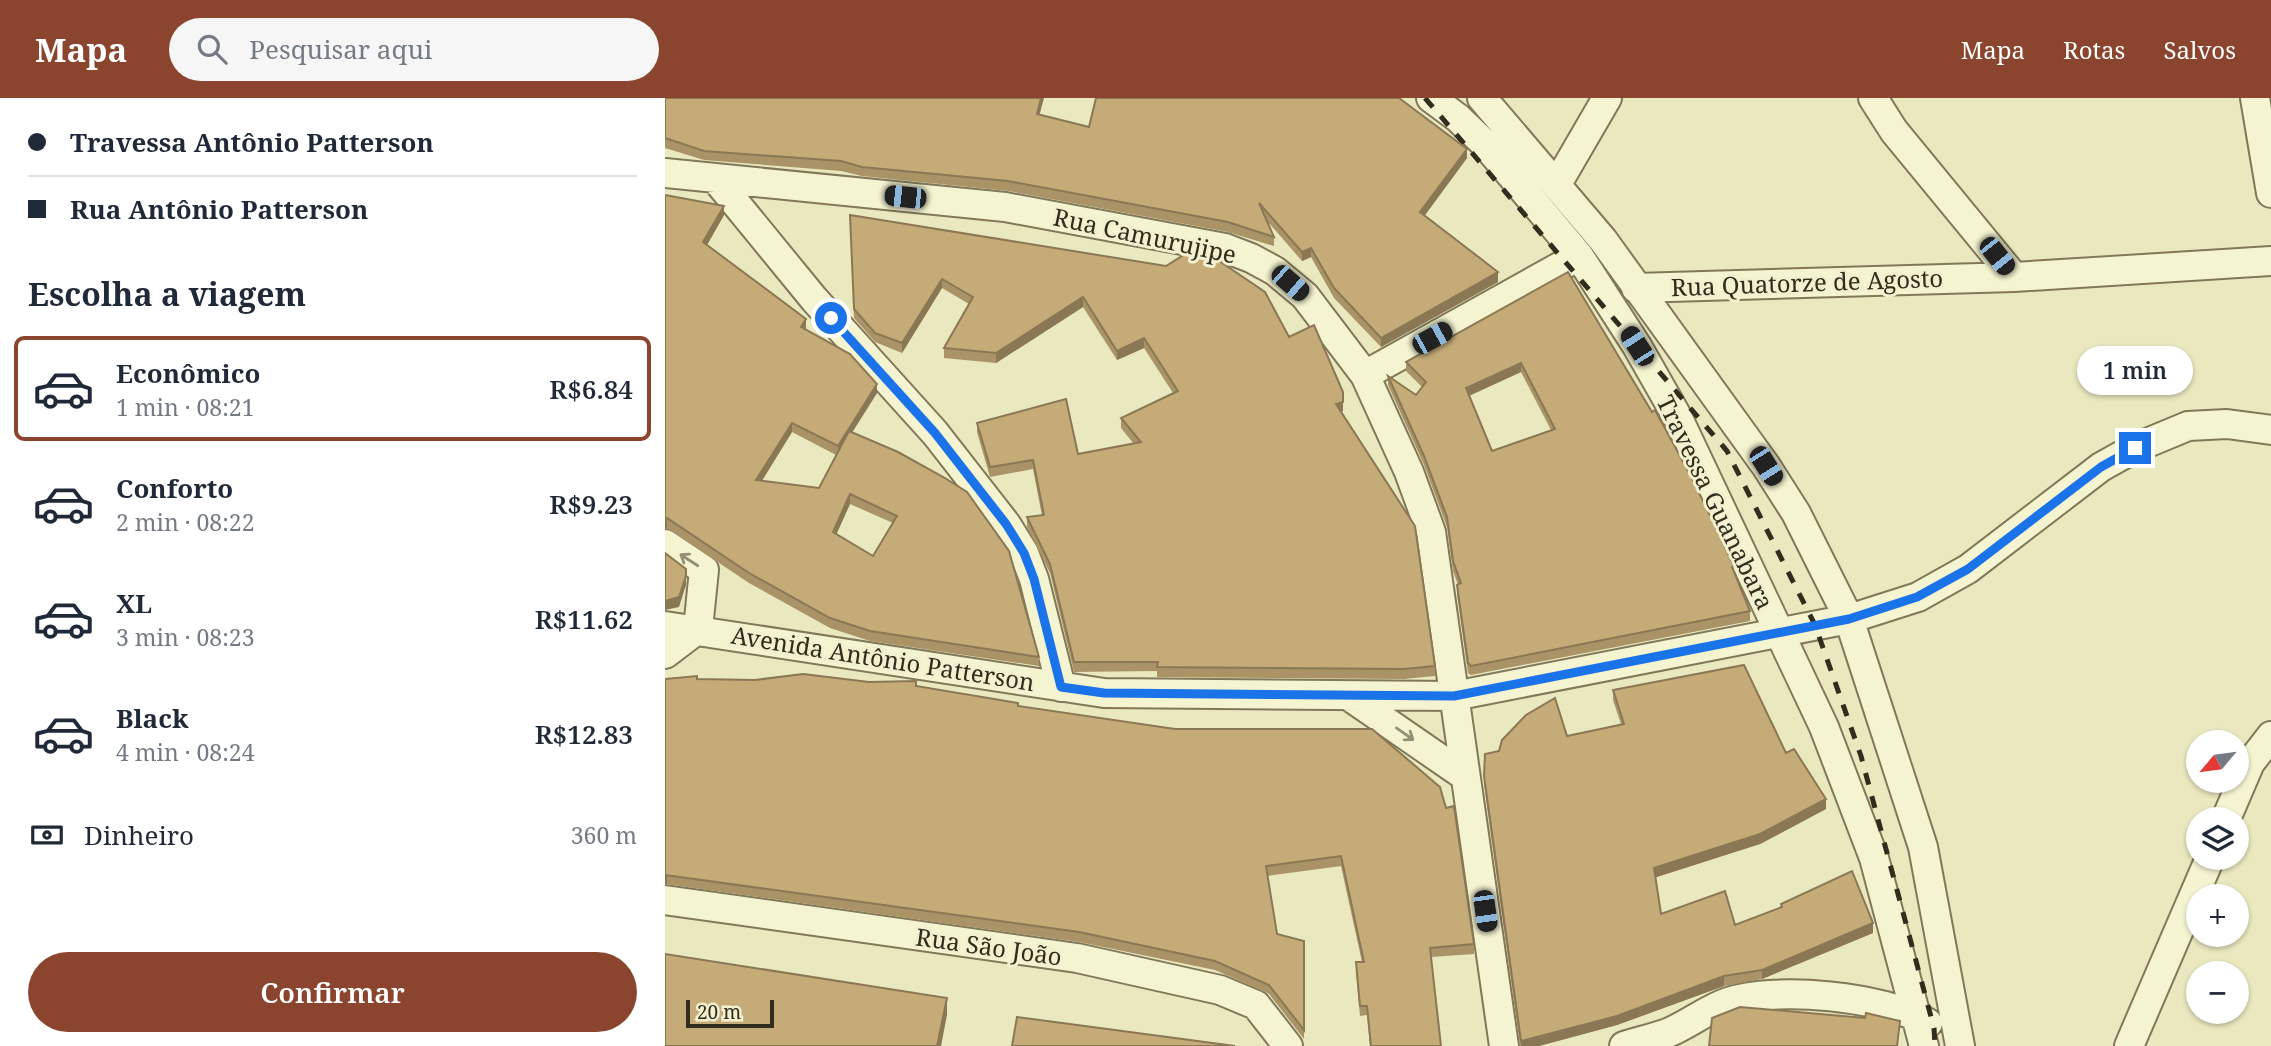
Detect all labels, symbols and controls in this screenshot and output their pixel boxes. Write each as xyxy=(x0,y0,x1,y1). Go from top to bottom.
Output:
search box xyxy=(169,18,659,81)
text: Mapa xyxy=(35,27,127,72)
icon: search xyxy=(193,30,231,68)
text: Pesquisar aqui xyxy=(249,31,432,67)
text: Mapa xyxy=(1961,33,2025,66)
text: Rotas xyxy=(2063,33,2125,66)
text: Salvos xyxy=(2163,33,2236,66)
text: Travessa Antônio Patterson xyxy=(70,124,434,160)
car xyxy=(884,184,927,210)
text: Rua Antônio Patterson xyxy=(70,191,368,227)
street label: Rua Camurujipe xyxy=(1051,200,1239,270)
car xyxy=(1976,233,2019,279)
car xyxy=(1268,261,1313,305)
street label: Rua Quatorze de Agosto xyxy=(1670,261,1944,303)
text: Escolha a viagem xyxy=(28,272,306,315)
route start xyxy=(815,302,847,334)
car xyxy=(1409,319,1456,357)
car xyxy=(1617,323,1658,369)
callout: 1 min xyxy=(2077,346,2193,396)
text: 1 min xyxy=(2103,354,2167,386)
text: Econômico xyxy=(116,355,260,391)
icon: car xyxy=(32,357,95,420)
text: R$6.84 xyxy=(549,371,633,407)
street label: Travessa Guanabara xyxy=(1650,389,1782,615)
text: 1 min · 08:21 xyxy=(116,391,254,423)
route end xyxy=(2119,432,2151,464)
car xyxy=(1746,443,1787,489)
text: Conforto xyxy=(116,470,233,506)
icon: car xyxy=(32,472,95,535)
text: R$9.23 xyxy=(549,486,633,522)
text: 2 min · 08:22 xyxy=(116,506,254,538)
one-way arrow xyxy=(680,553,699,567)
text: XL xyxy=(116,585,152,621)
icon: car xyxy=(32,587,95,650)
text: R$11.62 xyxy=(535,601,633,637)
street label: Avenida Antônio Patterson xyxy=(729,618,1037,698)
text: 3 min · 08:23 xyxy=(116,621,254,653)
text: Black xyxy=(116,700,189,736)
icon: car xyxy=(32,702,95,765)
text: R$12.83 xyxy=(535,716,633,752)
one-way arrow xyxy=(1395,727,1414,741)
north arrow xyxy=(2186,730,2249,793)
map controls xyxy=(2186,730,2249,1024)
text: 4 min · 08:24 xyxy=(116,736,254,768)
button: layers xyxy=(2186,807,2249,870)
icon: cash xyxy=(28,816,66,854)
text: Dinheiro xyxy=(84,817,194,853)
text: 360 m xyxy=(571,819,637,851)
button: + xyxy=(2186,884,2249,947)
car xyxy=(1472,889,1499,933)
street label: Rua São João xyxy=(914,919,1064,973)
button: Confirmar xyxy=(28,952,637,1032)
button: − xyxy=(2186,961,2249,1024)
scale bar xyxy=(686,997,773,1029)
text: 20 m xyxy=(697,999,741,1025)

